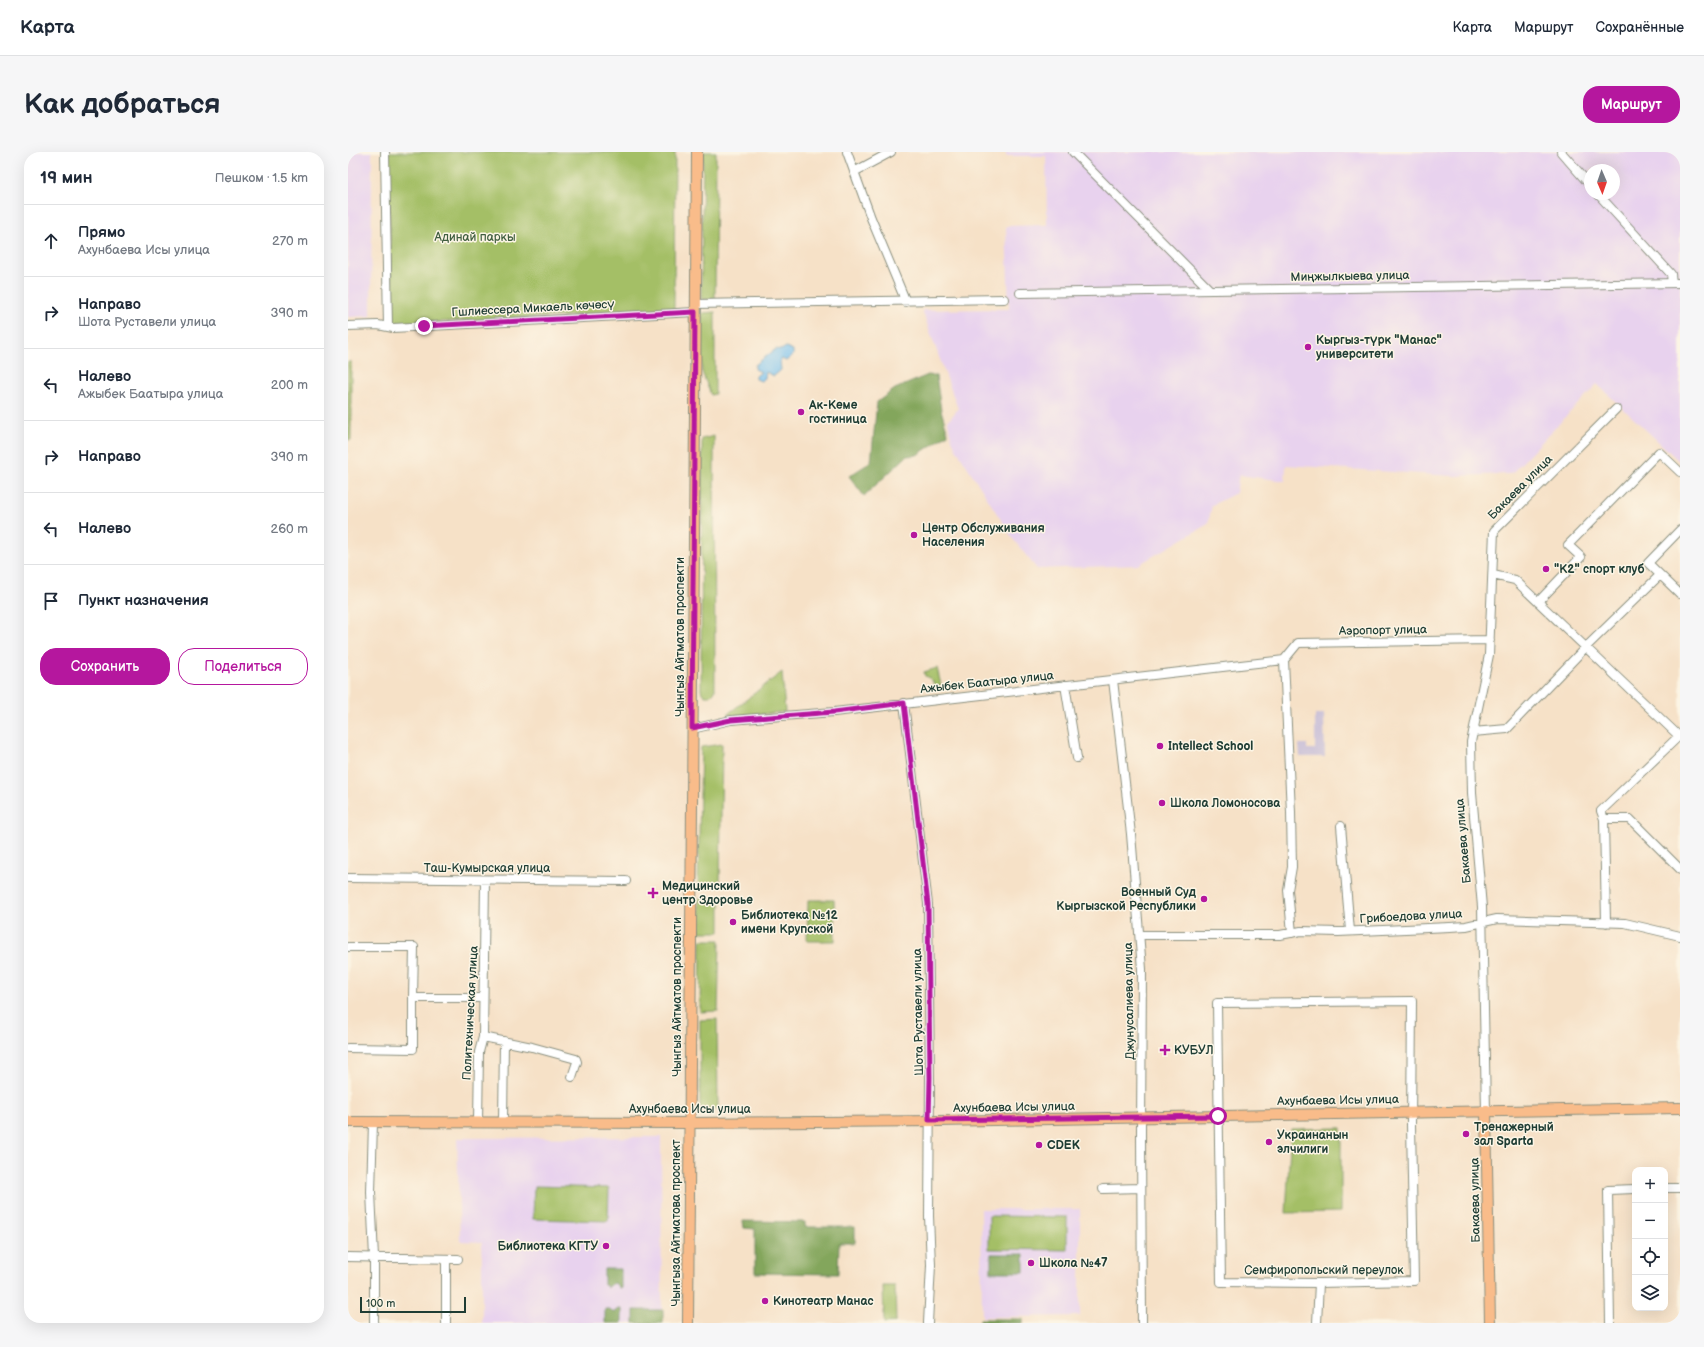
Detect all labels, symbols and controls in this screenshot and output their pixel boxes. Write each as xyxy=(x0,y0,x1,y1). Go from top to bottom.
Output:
text: Карта xyxy=(20,16,74,39)
text: Карта xyxy=(1453,19,1492,36)
text: Маршрут xyxy=(1514,19,1574,36)
text: Сохранённые xyxy=(1596,19,1684,36)
button: Маршрут xyxy=(1583,86,1680,123)
text: Как добраться xyxy=(24,88,221,121)
north arrow xyxy=(1584,164,1620,200)
text: 19 мин xyxy=(40,168,92,188)
text: Пешком · 1.5 km xyxy=(215,170,308,186)
text: Прямо xyxy=(78,223,125,242)
icon: ahead xyxy=(40,230,62,252)
park label: Адинай паркы xyxy=(433,230,516,245)
text: 270 m xyxy=(272,233,308,249)
text: Ахунбаева Исы улица xyxy=(78,242,210,258)
street label: Миңжылкыева улица xyxy=(1290,268,1410,285)
text: Направо xyxy=(78,295,141,314)
street label: Гшлиессера Микаель көчөсү xyxy=(451,297,615,320)
icon: right xyxy=(40,302,62,324)
text: 390 m xyxy=(271,305,308,321)
text: Шота Руставели улица xyxy=(78,314,216,330)
route end xyxy=(415,317,433,335)
place label: Кыргыз-түрк "Манас" университети xyxy=(1316,333,1442,362)
marker: Кыргыз-түрк "Манас" университети xyxy=(1303,342,1313,352)
text: Налево xyxy=(78,367,131,386)
icon: left xyxy=(40,374,62,396)
text: 200 m xyxy=(271,377,308,393)
text: Ажыбек Баатыра улица xyxy=(78,386,223,402)
place label: Ак-Кеме гостиница xyxy=(808,398,868,427)
marker: Ак-Кеме гостиница xyxy=(796,407,806,417)
icon: right xyxy=(40,446,62,468)
text: Направо xyxy=(78,447,141,466)
text: 390 m xyxy=(271,449,308,465)
street label: Бакаева улица xyxy=(1485,452,1556,523)
icon: left xyxy=(40,518,62,540)
text: Налево xyxy=(78,519,131,538)
text: 260 m xyxy=(270,521,308,537)
place label: Центр Обслуживания Населения xyxy=(922,521,1045,550)
marker: Центр Обслуживания Населения xyxy=(909,530,919,540)
street label: Чынгыз Айтматов проспекти xyxy=(673,557,688,717)
place label: "К2" спорт клуб xyxy=(1554,562,1644,577)
marker: "К2" спорт клуб xyxy=(1541,564,1551,574)
icon: arrive xyxy=(40,590,62,612)
text: Пункт назначения xyxy=(78,591,209,610)
street label: Аэропорт улица xyxy=(1338,622,1427,639)
button: Сохранить xyxy=(40,648,170,685)
button: Поделиться xyxy=(178,648,308,685)
street label: Ажыбек Баатыра улица xyxy=(919,668,1055,697)
place label: Intellect School xyxy=(1168,739,1253,754)
marker: Intellect School xyxy=(1155,741,1165,751)
place label: Школа Ломоносова xyxy=(1170,796,1281,811)
marker: Школа Ломоносова xyxy=(1157,798,1167,808)
street label: Бакаева улица xyxy=(1452,798,1475,884)
street label: Таш-Кумырская улица xyxy=(424,861,550,876)
place label: Медицинский центр Здоровье xyxy=(662,879,753,908)
place label: Военный Суд Кыргызской Республики xyxy=(1056,885,1197,914)
marker: Медицинский центр Здоровье xyxy=(647,887,659,899)
marker: Военный Суд Кыргызской Республики xyxy=(1199,894,1209,904)
street label: Грибоедова улица xyxy=(1359,906,1463,927)
place label: Библиотека №12 имени Крупской xyxy=(741,908,839,937)
street label: Чынгыз Айтматов проспекти xyxy=(670,917,685,1077)
marker: Библиотека №12 имени Крупской xyxy=(728,917,738,927)
street label: Джунусалиева улица xyxy=(1121,942,1138,1060)
street label: Политехническая улица xyxy=(459,945,482,1081)
street label: Шота Руставели улица xyxy=(910,948,927,1076)
place label: КУБУЛ xyxy=(1174,1043,1213,1058)
marker: КУБУЛ xyxy=(1159,1044,1171,1056)
street label: Ахунбаева Исы улица xyxy=(1276,1092,1399,1109)
street label: Ахунбаева Исы улица xyxy=(952,1099,1075,1116)
street label: Ахунбаева Исы улица xyxy=(628,1102,751,1117)
route start xyxy=(1209,1107,1227,1125)
place label: Тренажерный зал Sparta xyxy=(1474,1120,1554,1149)
place label: Украинанын элчилиги xyxy=(1277,1128,1349,1157)
marker: Тренажерный зал Sparta xyxy=(1461,1129,1471,1139)
marker: Украинанын элчилиги xyxy=(1264,1137,1274,1147)
place label: CDEK xyxy=(1047,1138,1080,1153)
street label: Чынгыза Айтматова проспект xyxy=(669,1139,684,1307)
marker: CDEK xyxy=(1034,1140,1044,1150)
street label: Бакаева улица xyxy=(1467,1157,1484,1243)
map controls xyxy=(1632,1167,1668,1311)
button: + xyxy=(1632,1167,1668,1203)
button: − xyxy=(1632,1203,1668,1239)
place label: Библиотека КГТУ xyxy=(497,1239,598,1254)
button: locate xyxy=(1632,1239,1668,1275)
marker: Библиотека КГТУ xyxy=(601,1241,611,1251)
place label: Школа №47 xyxy=(1039,1256,1108,1271)
marker: Школа №47 xyxy=(1026,1258,1036,1268)
street label: Семфиропольский переулок xyxy=(1244,1263,1404,1278)
button: layers xyxy=(1632,1275,1668,1311)
place label: Кинотеатр Манас xyxy=(773,1294,874,1309)
scale bar xyxy=(360,1295,466,1314)
marker: Кинотеатр Манас xyxy=(760,1296,770,1306)
text: 100 m xyxy=(366,1297,395,1310)

